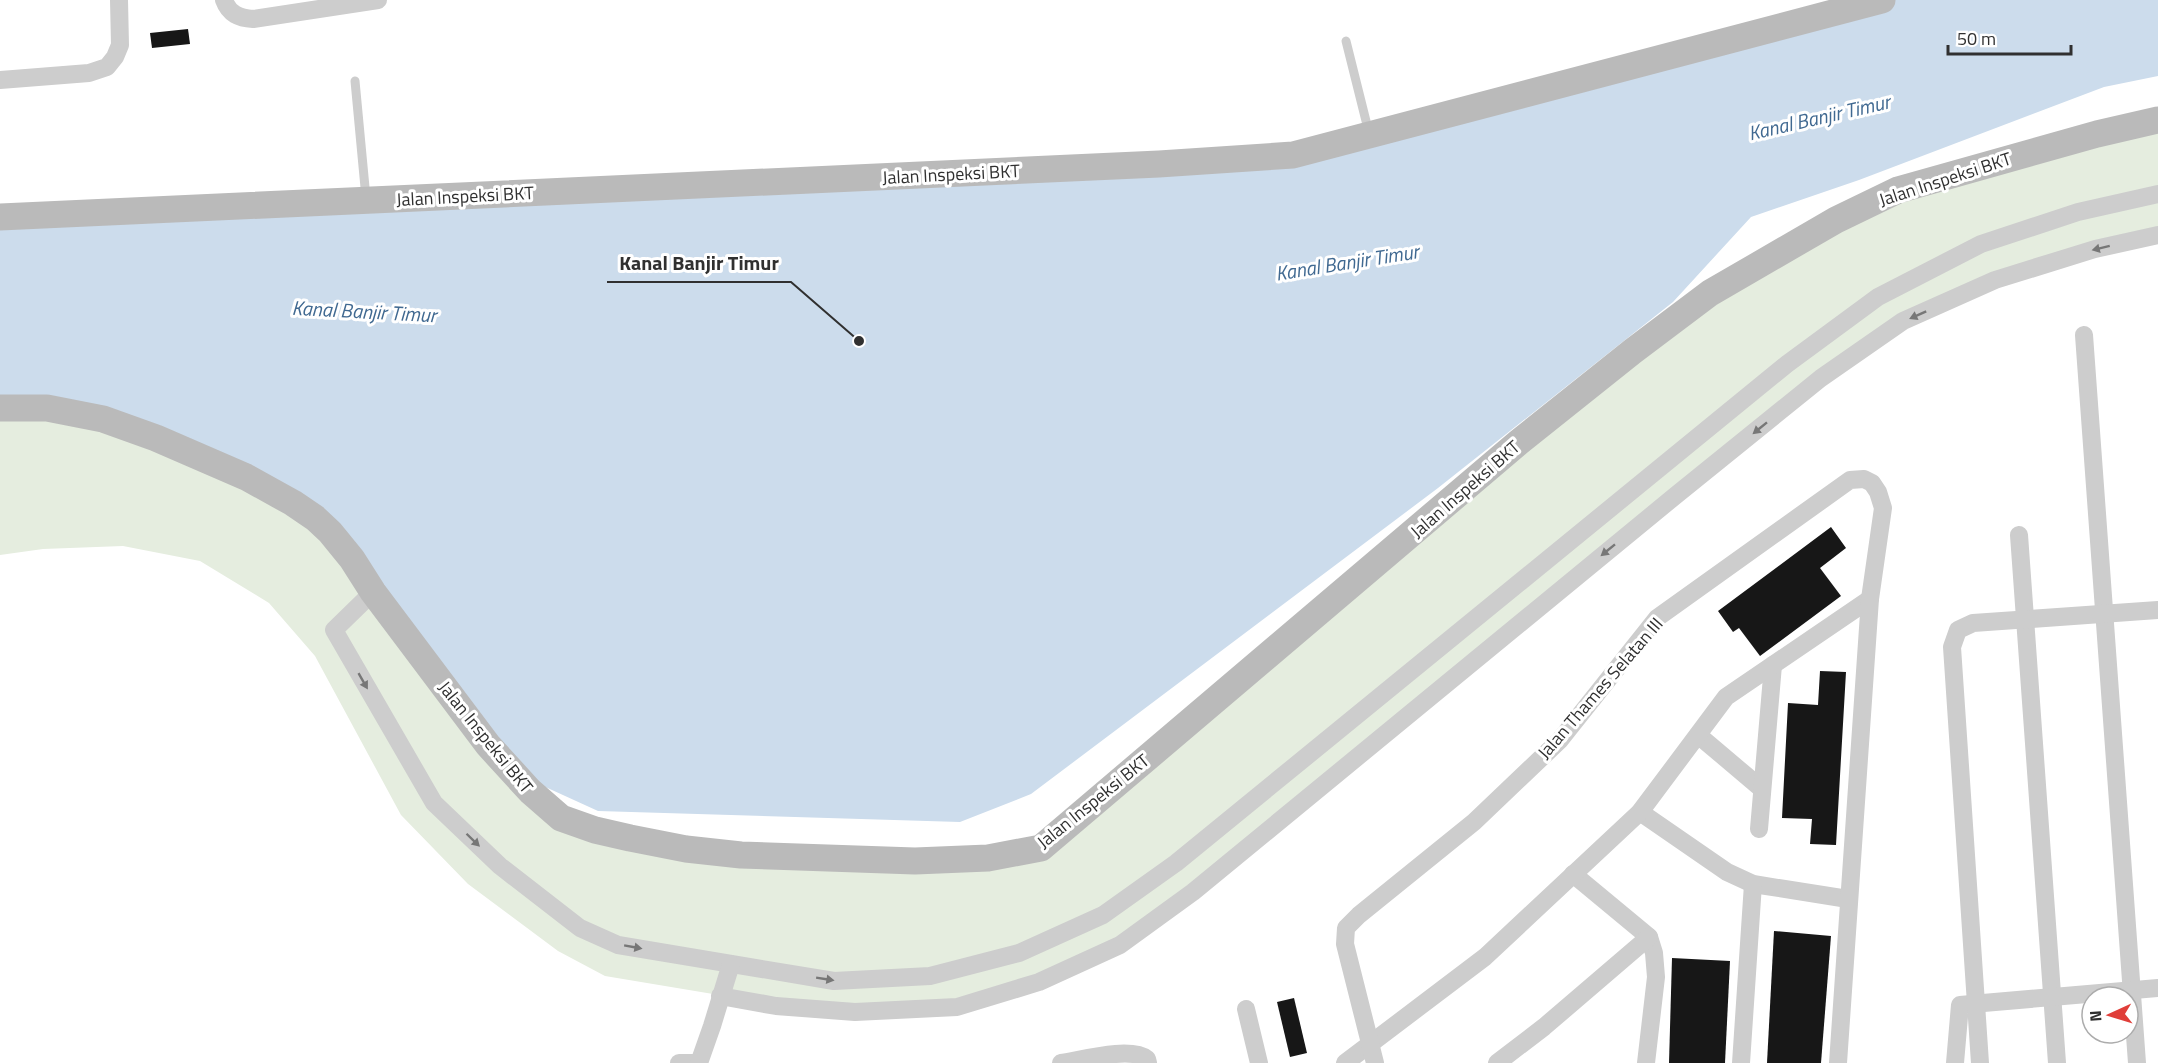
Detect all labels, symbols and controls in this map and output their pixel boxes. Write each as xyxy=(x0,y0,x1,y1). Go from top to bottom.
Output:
scale bar xyxy=(1948,18,2071,56)
text: 50 m xyxy=(1957,25,1996,52)
water label: Kanal Banjir Timur xyxy=(1745,85,1895,148)
street label: Jalan Inspeksi BKT xyxy=(1875,145,2015,213)
street label: Jalan Inspeksi BKT xyxy=(882,157,1021,191)
street label: Jalan Inspeksi BKT xyxy=(396,179,535,213)
water label: Kanal Banjir Timur xyxy=(1273,235,1423,289)
callout: Kanal Banjir Timur xyxy=(607,244,791,282)
one-way arrow xyxy=(2092,244,2110,254)
text: Kanal Banjir Timur xyxy=(619,247,779,278)
water label: Kanal Banjir Timur xyxy=(291,292,440,330)
one-way arrow xyxy=(1910,310,1927,319)
one-way arrow xyxy=(1752,421,1768,434)
street label: Jalan Inspeksi BKT xyxy=(1404,433,1526,544)
one-way arrow xyxy=(1601,544,1616,556)
street label: Jalan Thames Selatan III xyxy=(1531,611,1669,765)
one-way arrow xyxy=(357,673,368,689)
street label: Jalan Inspeksi BKT xyxy=(432,675,540,799)
street label: Jalan Inspeksi BKT xyxy=(1031,747,1155,855)
one-way arrow xyxy=(466,833,481,847)
one-way arrow xyxy=(623,943,642,952)
one-way arrow xyxy=(816,975,835,984)
north arrow xyxy=(2080,985,2140,1045)
text: N xyxy=(2083,1010,2107,1022)

